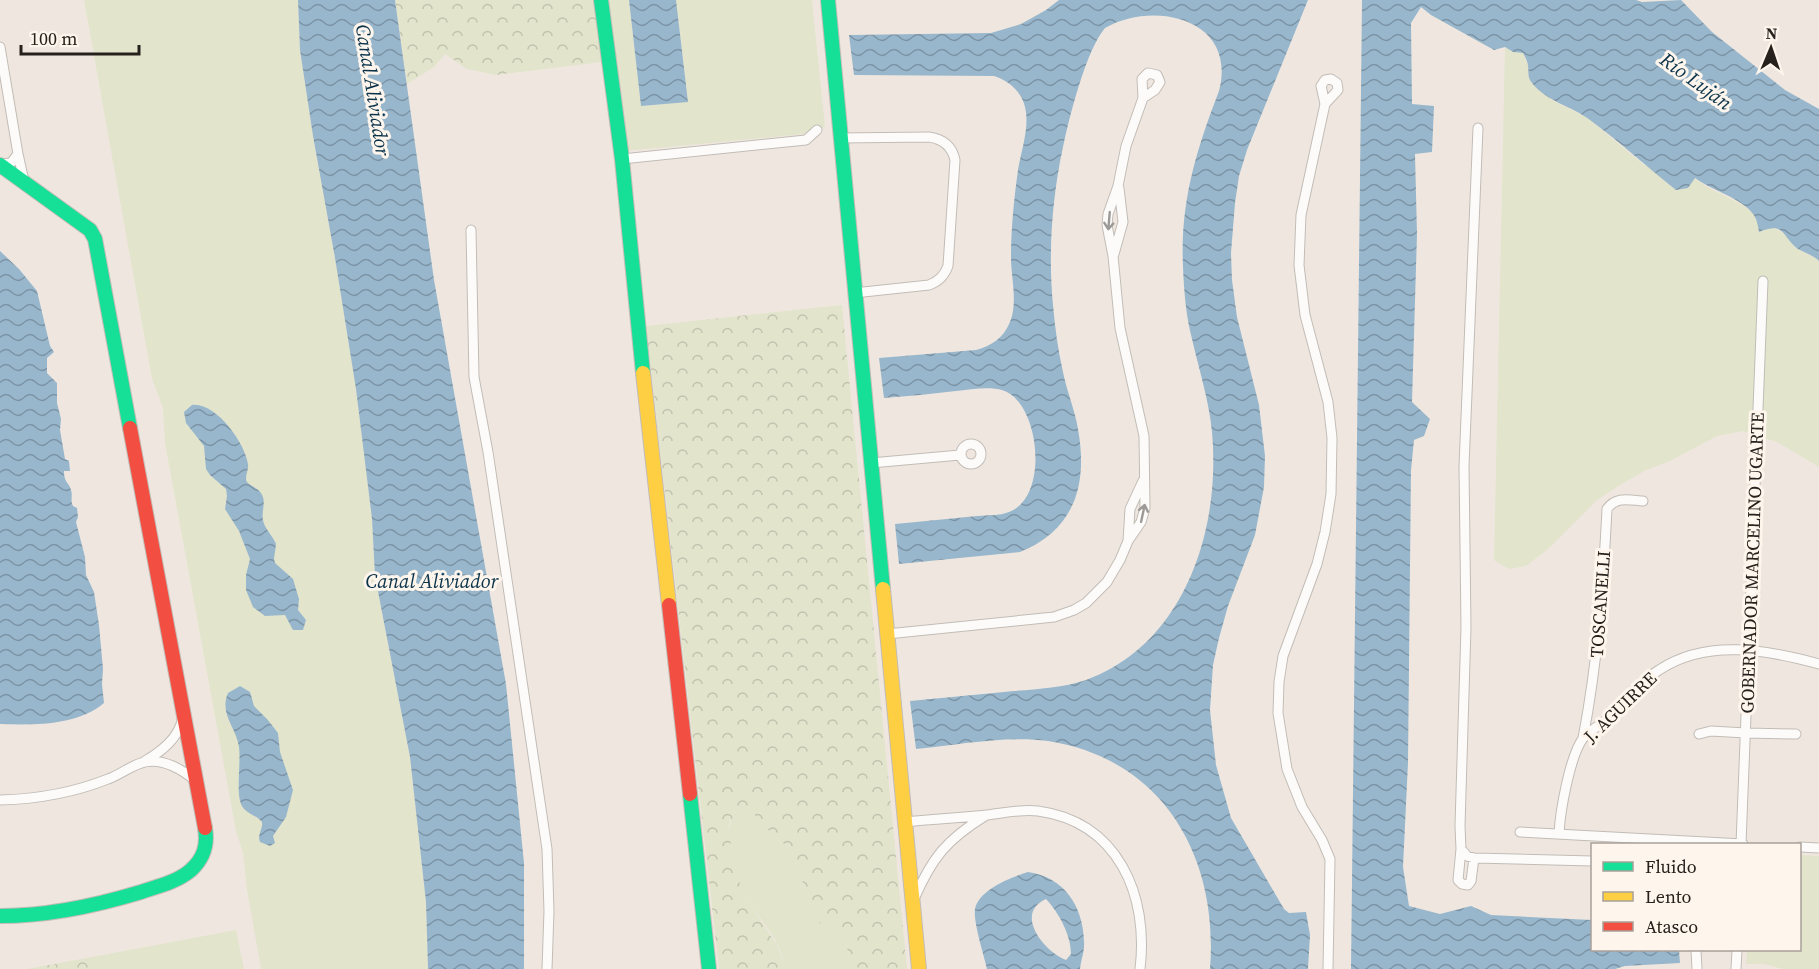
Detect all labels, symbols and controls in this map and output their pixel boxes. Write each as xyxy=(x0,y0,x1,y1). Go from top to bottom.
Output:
scale bar xyxy=(21,18,140,56)
north arrow xyxy=(1741,18,1801,78)
water label: Canal Aliviador xyxy=(349,22,397,159)
text: N xyxy=(1765,22,1778,44)
text: 100 m xyxy=(30,26,77,51)
water label: Río Luján xyxy=(1654,45,1738,117)
one-way arrow xyxy=(1103,210,1114,230)
street label: GOBERNADOR MARCELINO UGARTE xyxy=(1734,412,1770,714)
one-way arrow xyxy=(1138,504,1149,523)
street label: TOSCANELLI xyxy=(1584,550,1616,658)
water label: Canal Aliviador xyxy=(366,567,499,595)
street label: J. AGUIRRE xyxy=(1577,666,1662,749)
legend xyxy=(1591,843,1801,951)
text: Fluido xyxy=(1645,854,1697,879)
text: Lento xyxy=(1645,884,1692,909)
text: Atasco xyxy=(1645,914,1698,939)

